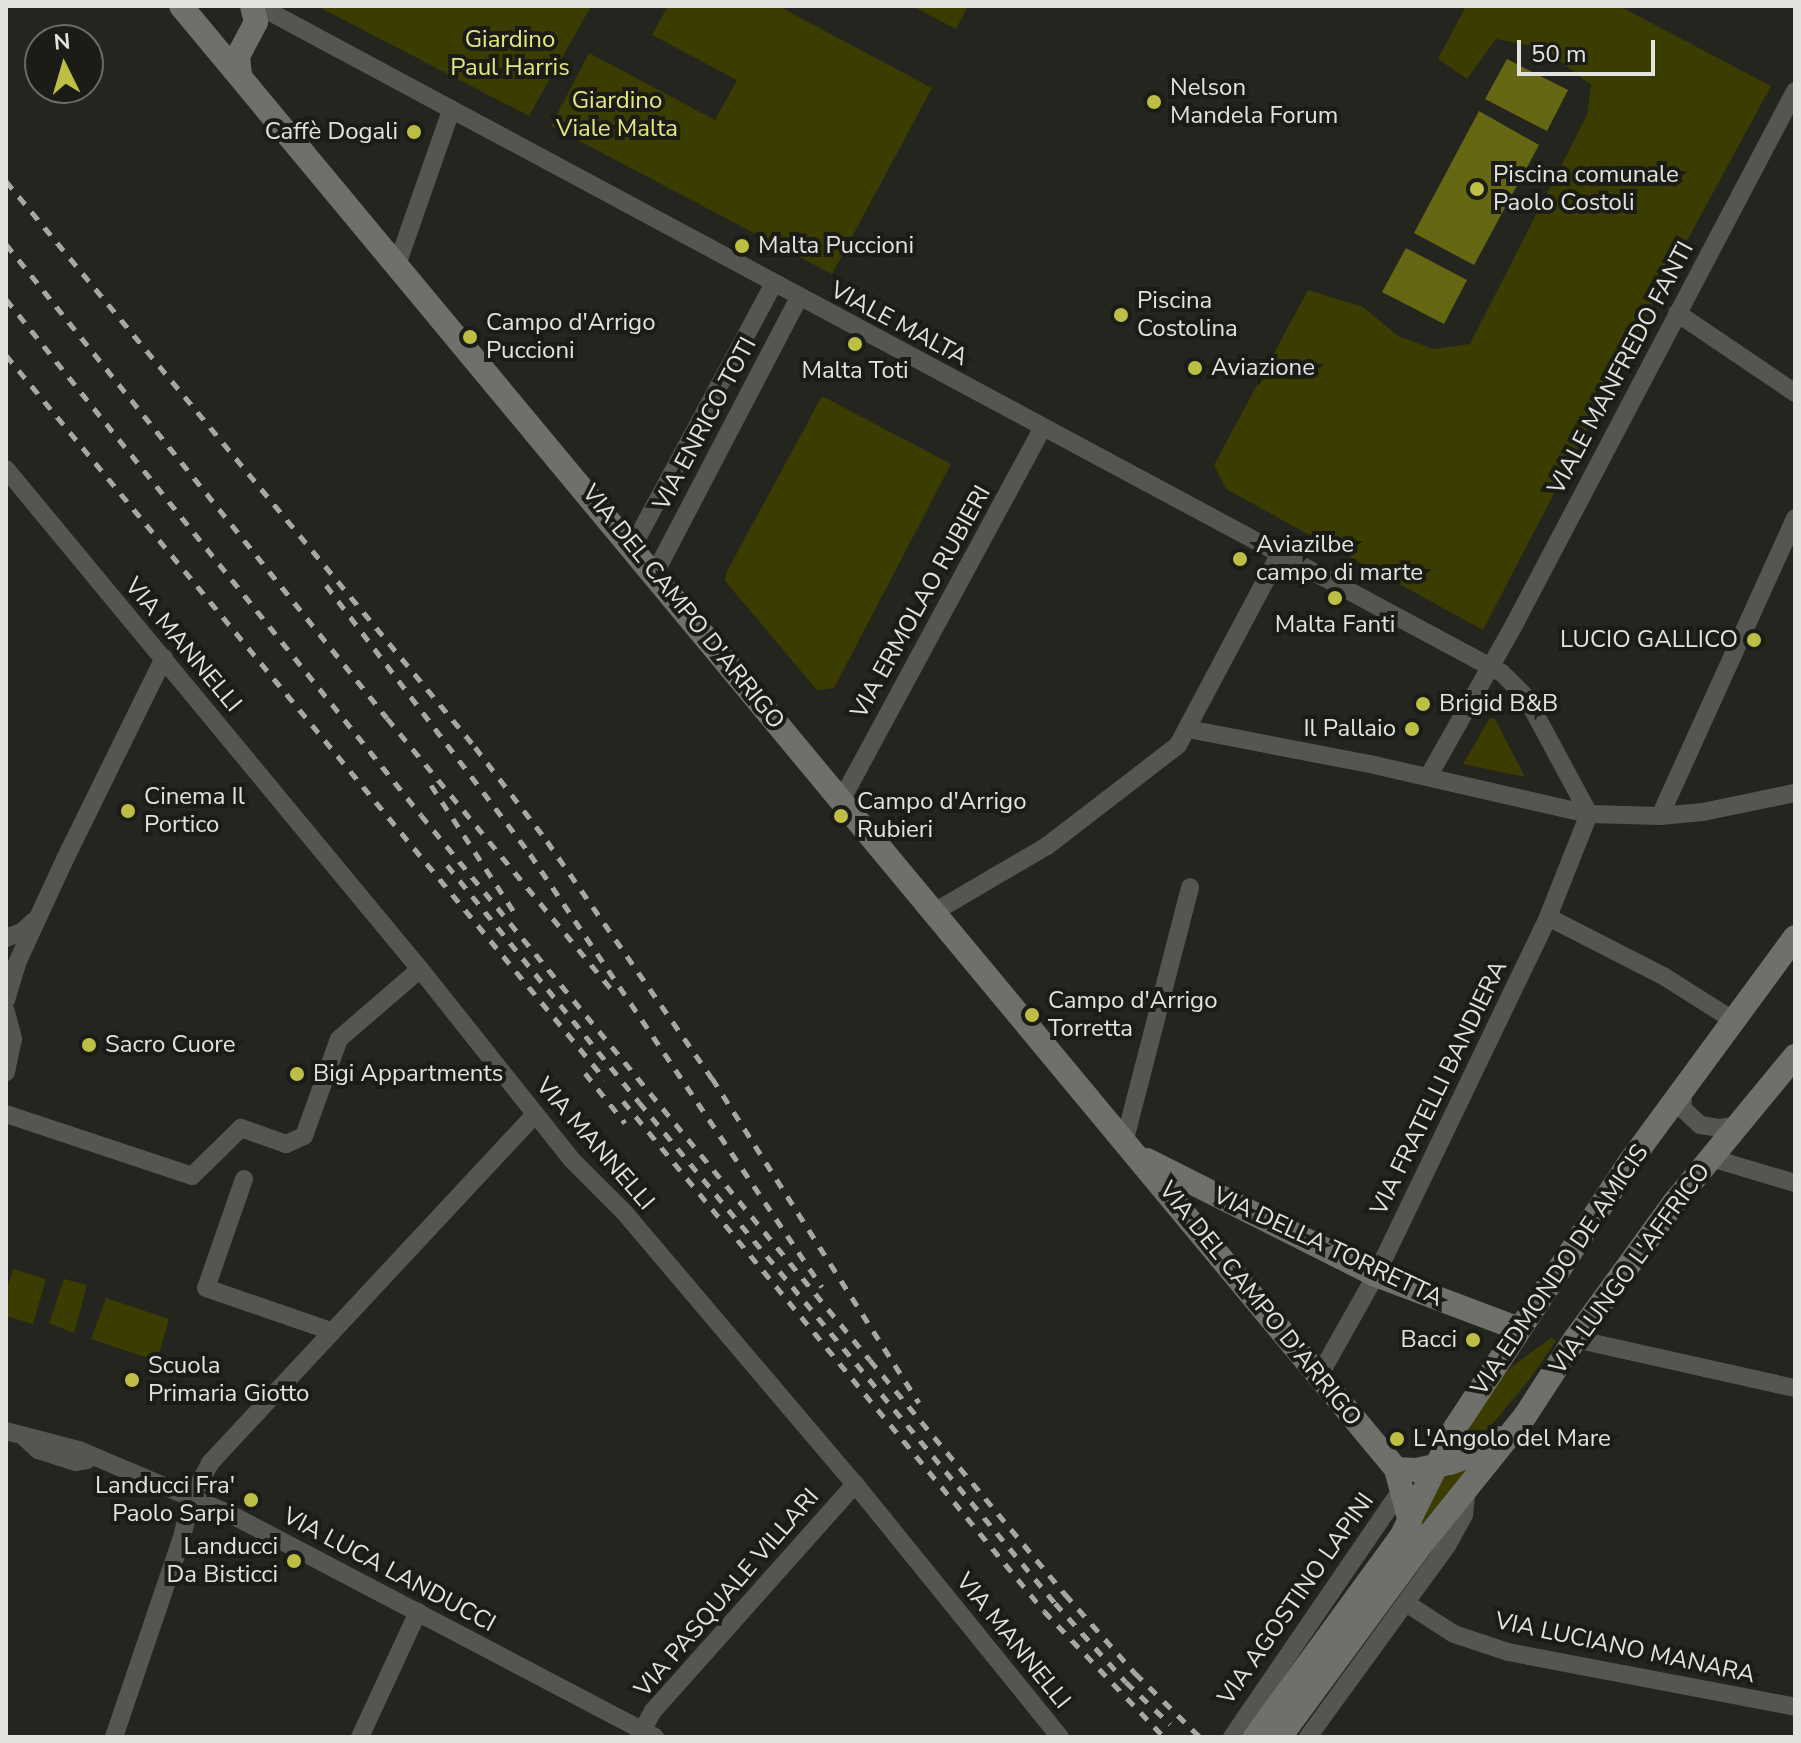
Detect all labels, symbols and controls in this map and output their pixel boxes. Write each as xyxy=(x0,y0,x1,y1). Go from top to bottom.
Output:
north arrow xyxy=(24,24,104,104)
scale bar xyxy=(1521,24,1659,74)
text: N xyxy=(53,26,72,58)
park label: Giardino Paul Harris xyxy=(450,26,570,82)
text: 50 m xyxy=(1531,38,1587,70)
place label: Nelson Mandela Forum xyxy=(1170,74,1338,130)
park label: Giardino Viale Malta xyxy=(556,87,678,143)
marker: Nelson Mandela Forum xyxy=(1145,93,1163,111)
place label: Caffè Dogali xyxy=(265,118,398,146)
marker: Caffè Dogali xyxy=(405,123,423,141)
place label: Piscina comunale Paolo Costoli xyxy=(1493,161,1679,217)
marker: Piscina comunale Paolo Costoli xyxy=(1468,180,1486,198)
place label: Malta Puccioni xyxy=(758,232,914,260)
marker: Malta Puccioni xyxy=(733,237,751,255)
street label: VIALE MANFREDO FANTI xyxy=(1542,237,1700,499)
street label: VIALE MALTA xyxy=(825,276,973,372)
place label: Piscina Costolina xyxy=(1137,287,1238,343)
marker: Piscina Costolina xyxy=(1112,306,1130,324)
place label: Campo d'Arrigo Puccioni xyxy=(486,309,655,365)
marker: Campo d'Arrigo Puccioni xyxy=(461,328,479,346)
street label: VIA ENRICO TOTI xyxy=(647,333,763,515)
marker: Malta Toti xyxy=(846,335,864,353)
place label: Aviazione xyxy=(1211,354,1315,382)
place label: Malta Toti xyxy=(801,357,909,385)
marker: Aviazione xyxy=(1186,359,1204,377)
street label: VIA DEL CAMPO D'ARRIGO xyxy=(576,479,790,735)
street label: VIA ERMOLAO RUBIERI xyxy=(845,481,997,723)
place label: Aviazilbe campo di marte xyxy=(1256,531,1423,587)
marker: Aviazilbe campo di marte xyxy=(1231,550,1249,568)
street label: VIA MANNELLI xyxy=(119,572,247,718)
marker: Malta Fanti xyxy=(1326,589,1344,607)
place label: Malta Fanti xyxy=(1275,611,1395,639)
place label: LUCIO GALLICO xyxy=(1560,626,1738,654)
marker: LUCIO GALLICO xyxy=(1745,631,1763,649)
place label: Brigid B&B xyxy=(1439,690,1558,718)
marker: Brigid B&B xyxy=(1414,695,1432,713)
place label: Il Pallaio xyxy=(1303,715,1396,743)
marker: Il Pallaio xyxy=(1403,720,1421,738)
place label: Cinema Il Portico xyxy=(144,783,245,839)
place label: Campo d'Arrigo Rubieri xyxy=(857,788,1026,844)
marker: Cinema Il Portico xyxy=(119,802,137,820)
marker: Campo d'Arrigo Rubieri xyxy=(832,807,850,825)
street label: VIA FRATELLI BANDIERA xyxy=(1365,956,1513,1220)
place label: Campo d'Arrigo Torretta xyxy=(1048,987,1217,1043)
marker: Campo d'Arrigo Torretta xyxy=(1023,1006,1041,1024)
place label: Sacro Cuore xyxy=(105,1031,235,1059)
marker: Sacro Cuore xyxy=(80,1036,98,1054)
place label: Bigi Appartments xyxy=(313,1060,503,1088)
marker: Bigi Appartments xyxy=(288,1065,306,1083)
street label: VIA MANNELLI xyxy=(530,1072,660,1216)
street label: VIA EDMONDO DE AMICIS xyxy=(1465,1139,1655,1401)
street label: VIA LUNGO L'AFFRICO xyxy=(1544,1158,1716,1380)
street label: VIA DEL CAMPO D'ARRIGO xyxy=(1153,1176,1367,1432)
street label: VIA DELLA TORRETTA xyxy=(1209,1181,1447,1313)
place label: Bacci xyxy=(1401,1326,1457,1354)
marker: Bacci xyxy=(1464,1331,1482,1349)
place label: Scuola Primaria Giotto xyxy=(148,1352,309,1408)
marker: Scuola Primaria Giotto xyxy=(123,1371,141,1389)
place label: L'Angolo del Mare xyxy=(1413,1425,1611,1453)
marker: L'Angolo del Mare xyxy=(1388,1430,1406,1448)
place label: Landucci Fra' Paolo Sarpi xyxy=(95,1472,235,1528)
street label: VIA PASQUALE VILLARI xyxy=(629,1483,825,1703)
street label: VIA AGOSTINO LAPINI xyxy=(1212,1488,1380,1710)
marker: Landucci Fra' Paolo Sarpi xyxy=(242,1491,260,1509)
street label: VIA LUCA LANDUCCI xyxy=(278,1502,500,1638)
place label: Landucci Da Bisticci xyxy=(167,1533,278,1589)
marker: Landucci Da Bisticci xyxy=(285,1552,303,1570)
street label: VIA MANNELLI xyxy=(950,1567,1076,1715)
street label: VIA LUCIANO MANARA xyxy=(1492,1606,1758,1690)

